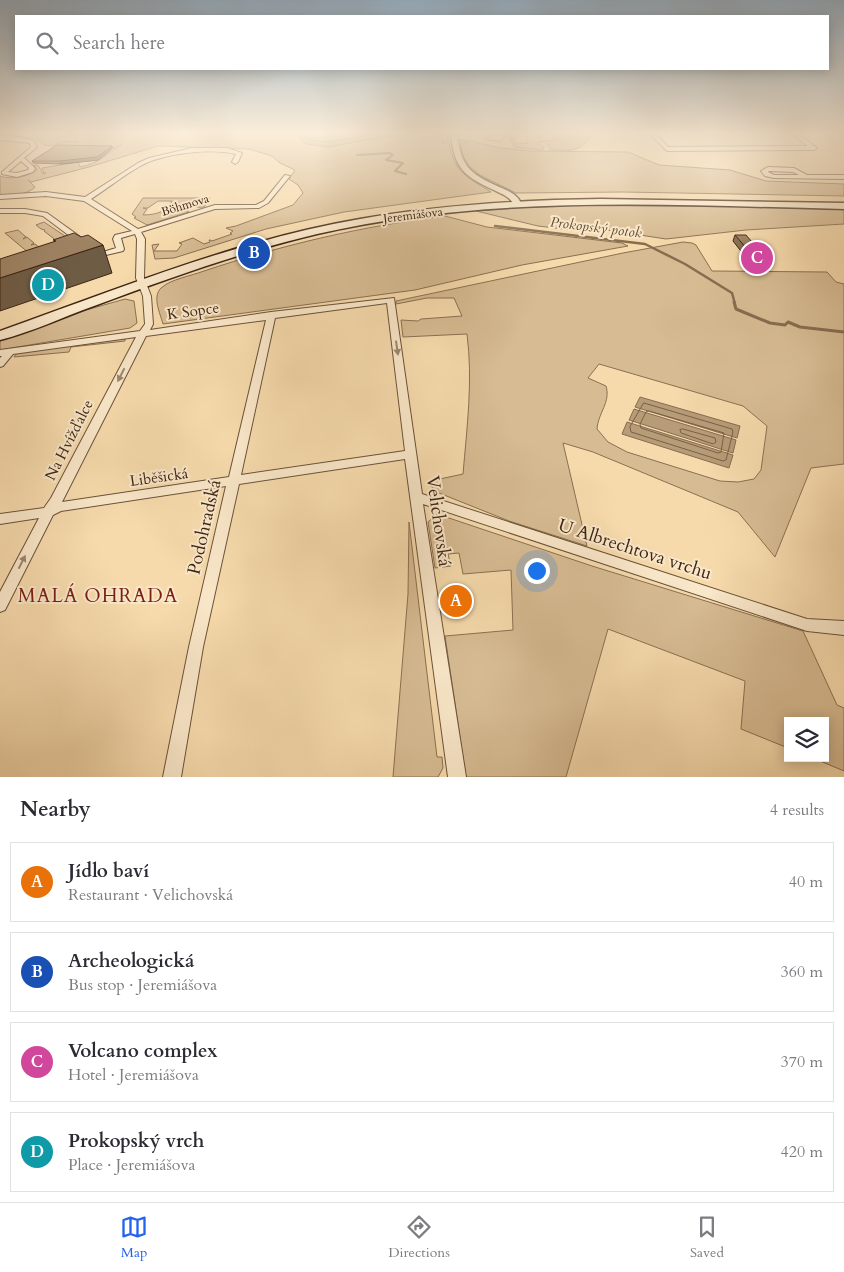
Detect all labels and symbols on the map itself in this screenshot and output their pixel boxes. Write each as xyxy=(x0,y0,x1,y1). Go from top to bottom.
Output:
street label: Böhmova xyxy=(159,190,212,220)
street label: Jeremiášova xyxy=(380,203,444,227)
water label: Prokopský potok xyxy=(549,212,643,243)
pin: B xyxy=(238,234,270,272)
pin: C xyxy=(741,239,773,277)
pin: D xyxy=(32,266,64,304)
street label: K Sopce xyxy=(166,297,221,325)
one-way arrow xyxy=(393,341,401,357)
one-way arrow xyxy=(117,368,125,382)
street label: Na Hvížďalce xyxy=(40,396,98,484)
street label: Liběšická xyxy=(129,463,190,491)
street label: Velichovská xyxy=(420,474,457,568)
street label: Podohradská xyxy=(181,477,228,577)
street label: U Albrechtova vrchu xyxy=(555,513,715,586)
one-way arrow xyxy=(18,555,26,569)
your location xyxy=(524,558,550,584)
pin: A xyxy=(440,582,472,620)
district label: MALÁ OHRADA xyxy=(18,583,178,609)

